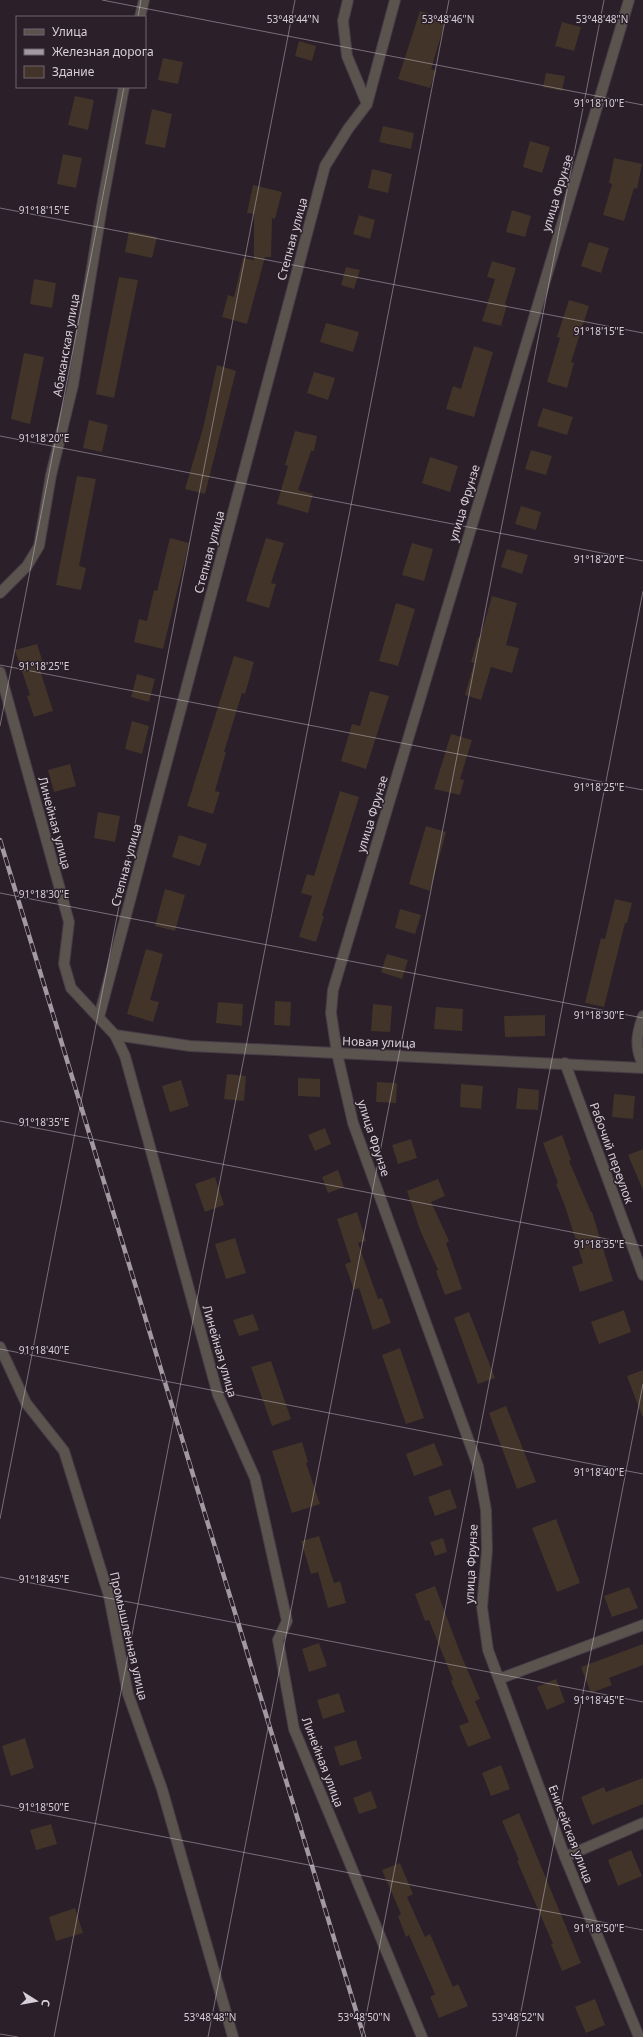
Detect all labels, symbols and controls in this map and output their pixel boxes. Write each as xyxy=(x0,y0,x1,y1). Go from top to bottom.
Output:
text: 53°48'44"N xyxy=(267,12,319,26)
text: 53°48'46"N xyxy=(422,12,474,26)
text: 53°48'48"N xyxy=(576,12,628,26)
legend xyxy=(16,16,146,88)
text: Улица xyxy=(52,23,87,40)
text: Железная дорога xyxy=(52,43,154,60)
text: Здание xyxy=(52,63,95,80)
text: 91°18'10"E xyxy=(574,96,624,110)
street label: улица Фрунзе xyxy=(537,152,577,234)
street label: Степная улица xyxy=(273,196,311,282)
text: 91°18'15"E xyxy=(19,203,69,217)
street label: Абаканская улица xyxy=(49,292,83,398)
text: 91°18'15"E xyxy=(574,324,624,338)
text: 91°18'20"E xyxy=(19,431,69,445)
street label: улица Фрунзе xyxy=(444,462,484,544)
street label: Степная улица xyxy=(190,509,228,595)
text: 91°18'20"E xyxy=(574,552,624,566)
text: 91°18'25"E xyxy=(19,659,69,673)
street label: улица Фрунзе xyxy=(352,773,392,855)
street label: Линейная улица xyxy=(34,775,76,871)
text: 91°18'25"E xyxy=(574,780,624,794)
street label: Степная улица xyxy=(107,822,145,908)
text: 91°18'30"E xyxy=(19,887,69,901)
text: 91°18'30"E xyxy=(574,1008,624,1022)
street label: Новая улица xyxy=(342,1032,416,1052)
street label: улица Фрунзе xyxy=(354,1097,395,1179)
street label: Рабочий переулок xyxy=(586,1100,638,1206)
text: 91°18'35"E xyxy=(19,1115,69,1129)
text: 91°18'35"E xyxy=(574,1237,624,1251)
street label: Линейная улица xyxy=(199,1303,241,1399)
text: 91°18'40"E xyxy=(19,1343,69,1357)
text: 91°18'40"E xyxy=(574,1465,624,1479)
street label: улица Фрунзе xyxy=(460,1523,482,1604)
street label: Промышленная улица xyxy=(106,1570,152,1702)
text: 91°18'45"E xyxy=(19,1572,69,1586)
text: 91°18'45"E xyxy=(574,1693,624,1707)
street label: Линейная улица xyxy=(298,1714,348,1810)
street label: Енисейская улица xyxy=(544,1782,598,1886)
text: 91°18'50"E xyxy=(19,1800,69,1814)
text: 91°18'50"E xyxy=(574,1921,624,1935)
north arrow xyxy=(16,1981,56,2021)
text: С xyxy=(38,1998,54,2008)
text: 53°48'48"N xyxy=(184,2010,236,2024)
text: 53°48'50"N xyxy=(338,2010,390,2024)
text: 53°48'52"N xyxy=(492,2010,544,2024)

